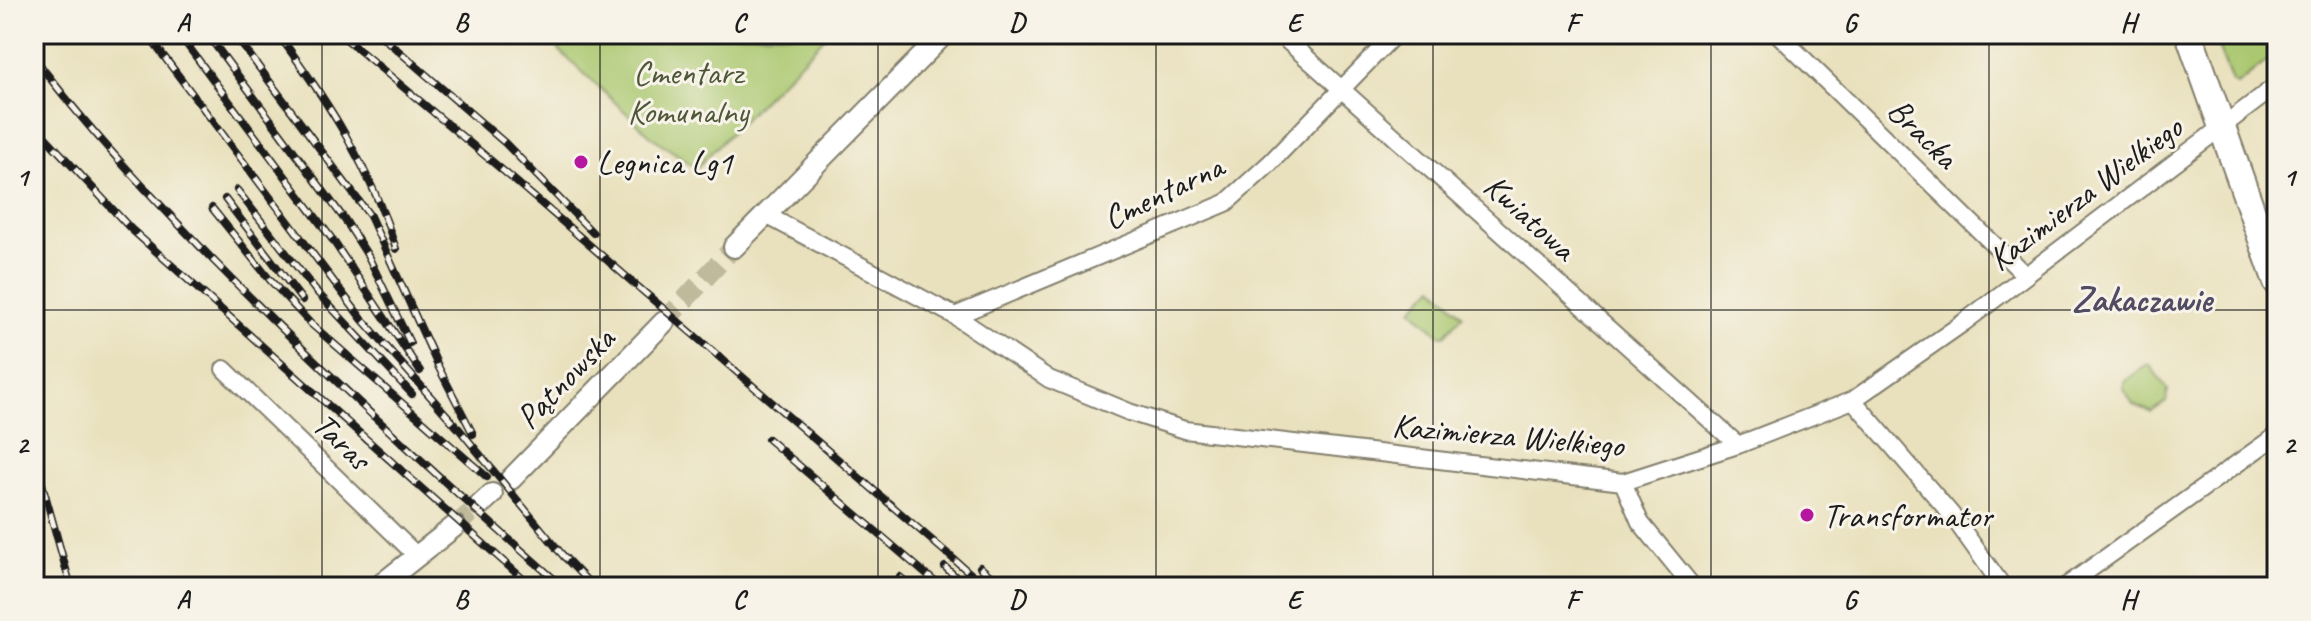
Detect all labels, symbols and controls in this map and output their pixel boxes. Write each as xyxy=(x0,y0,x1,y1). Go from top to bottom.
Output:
text: A xyxy=(176,6,191,39)
text: B xyxy=(454,6,470,39)
text: C xyxy=(733,6,749,39)
text: D xyxy=(1009,6,1027,39)
text: E xyxy=(1287,6,1305,39)
text: F xyxy=(1566,6,1584,39)
text: G xyxy=(1844,6,1860,39)
text: H xyxy=(2121,6,2141,39)
park label: Cmentarz Komunalny xyxy=(628,51,751,133)
street label: Bracka xyxy=(1879,89,1969,179)
street label: Kazimierza Wielkiego xyxy=(1979,105,2192,280)
place label: Legnica Lg1 xyxy=(597,141,734,184)
street label: Cmentarna xyxy=(1096,143,1233,239)
marker: Legnica Lg1 xyxy=(572,153,590,171)
text: 1 xyxy=(16,161,31,194)
text: 1 xyxy=(2283,161,2298,194)
street label: Kwiatowa xyxy=(1475,164,1587,271)
district label: Zakaczawie xyxy=(2072,276,2215,322)
street label: Pątnowska xyxy=(506,317,625,438)
street label: Taras xyxy=(304,403,382,481)
street label: Kazimierza Wielkiego xyxy=(1391,403,1627,467)
text: 2 xyxy=(16,428,30,461)
text: 2 xyxy=(2283,428,2297,461)
place label: Transformator xyxy=(1823,494,1995,537)
marker: Transformator xyxy=(1798,506,1816,524)
text: A xyxy=(176,583,191,616)
text: B xyxy=(454,583,470,616)
text: C xyxy=(733,583,749,616)
text: D xyxy=(1009,583,1027,616)
text: E xyxy=(1287,583,1305,616)
text: F xyxy=(1566,583,1584,616)
text: G xyxy=(1844,583,1860,616)
text: H xyxy=(2121,583,2141,616)

